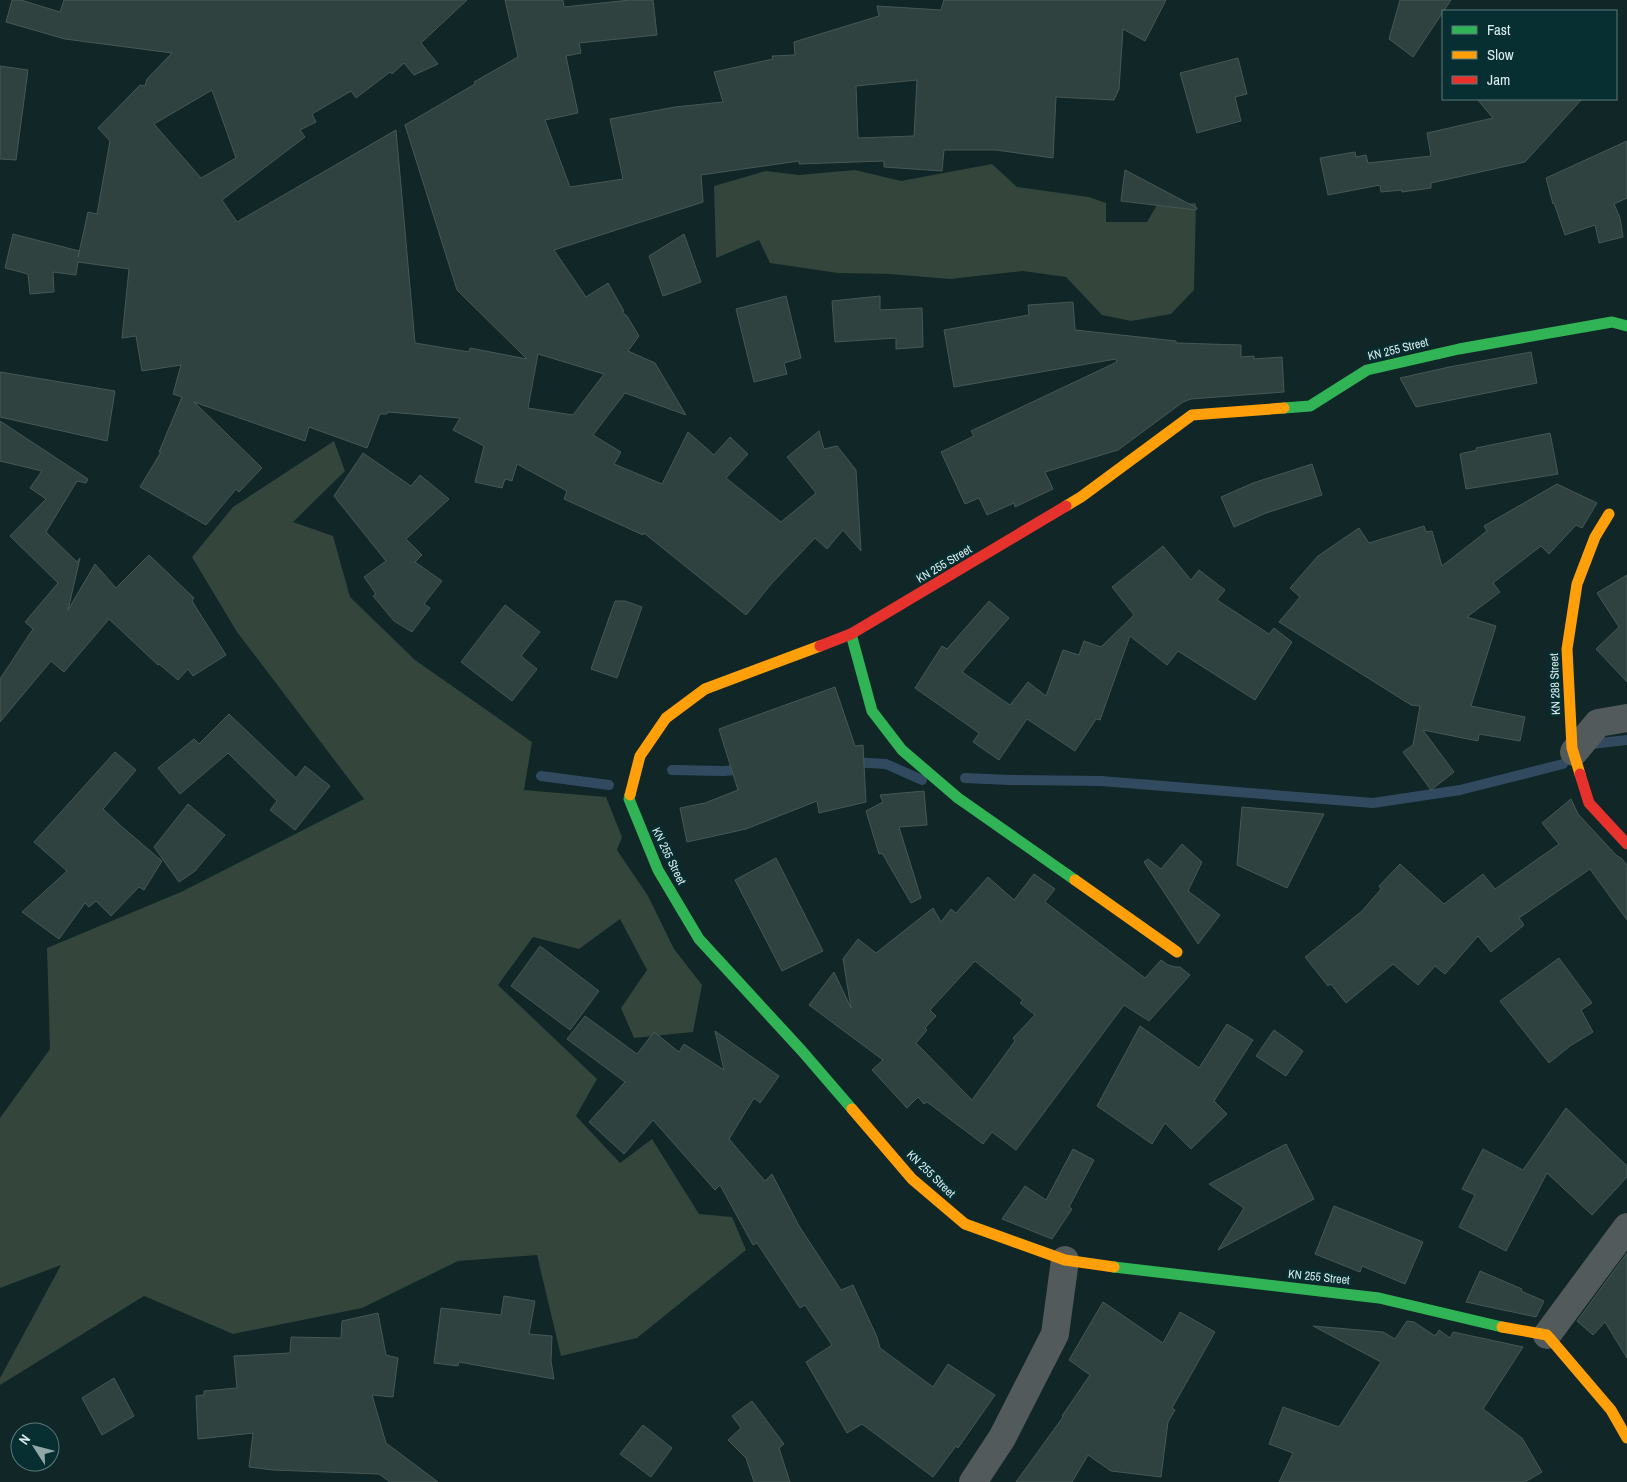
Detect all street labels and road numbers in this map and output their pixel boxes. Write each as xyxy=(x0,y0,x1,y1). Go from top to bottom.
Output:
street label: KN 255 Street xyxy=(1366,334,1430,364)
street label: KN 255 Street xyxy=(913,541,975,587)
street label: KN 288 Street xyxy=(1546,653,1564,715)
street label: KN 255 Street xyxy=(648,825,690,888)
street label: KN 255 Street xyxy=(903,1147,959,1201)
street label: KN 255 Street xyxy=(1287,1266,1351,1288)

